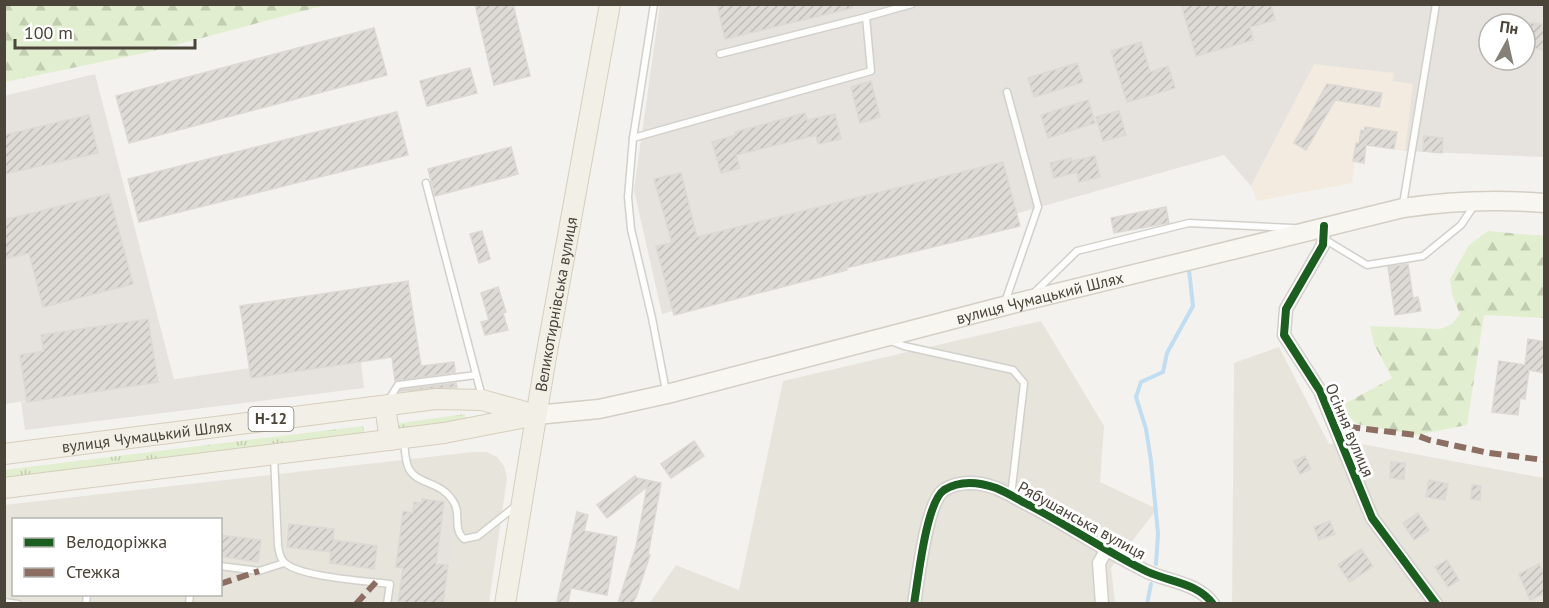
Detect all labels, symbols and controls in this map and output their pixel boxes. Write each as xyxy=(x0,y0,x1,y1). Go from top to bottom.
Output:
scale bar xyxy=(15,12,195,50)
north arrow xyxy=(1477,12,1537,72)
text: Пн xyxy=(1498,16,1520,38)
text: 100 m xyxy=(24,21,73,44)
street label: Великотирнівська вулиця xyxy=(530,215,581,393)
street label: вулиця Чумацький Шлях xyxy=(954,267,1126,328)
street label: Осіння вулиця xyxy=(1321,380,1379,480)
road number: Н-12 xyxy=(248,407,294,431)
street label: вулиця Чумацький Шлях xyxy=(60,415,233,457)
street label: Рябушанська вулиця xyxy=(1014,477,1150,563)
legend xyxy=(12,518,222,596)
text: Велодоріжка xyxy=(66,530,167,553)
text: Стежка xyxy=(66,560,120,583)

